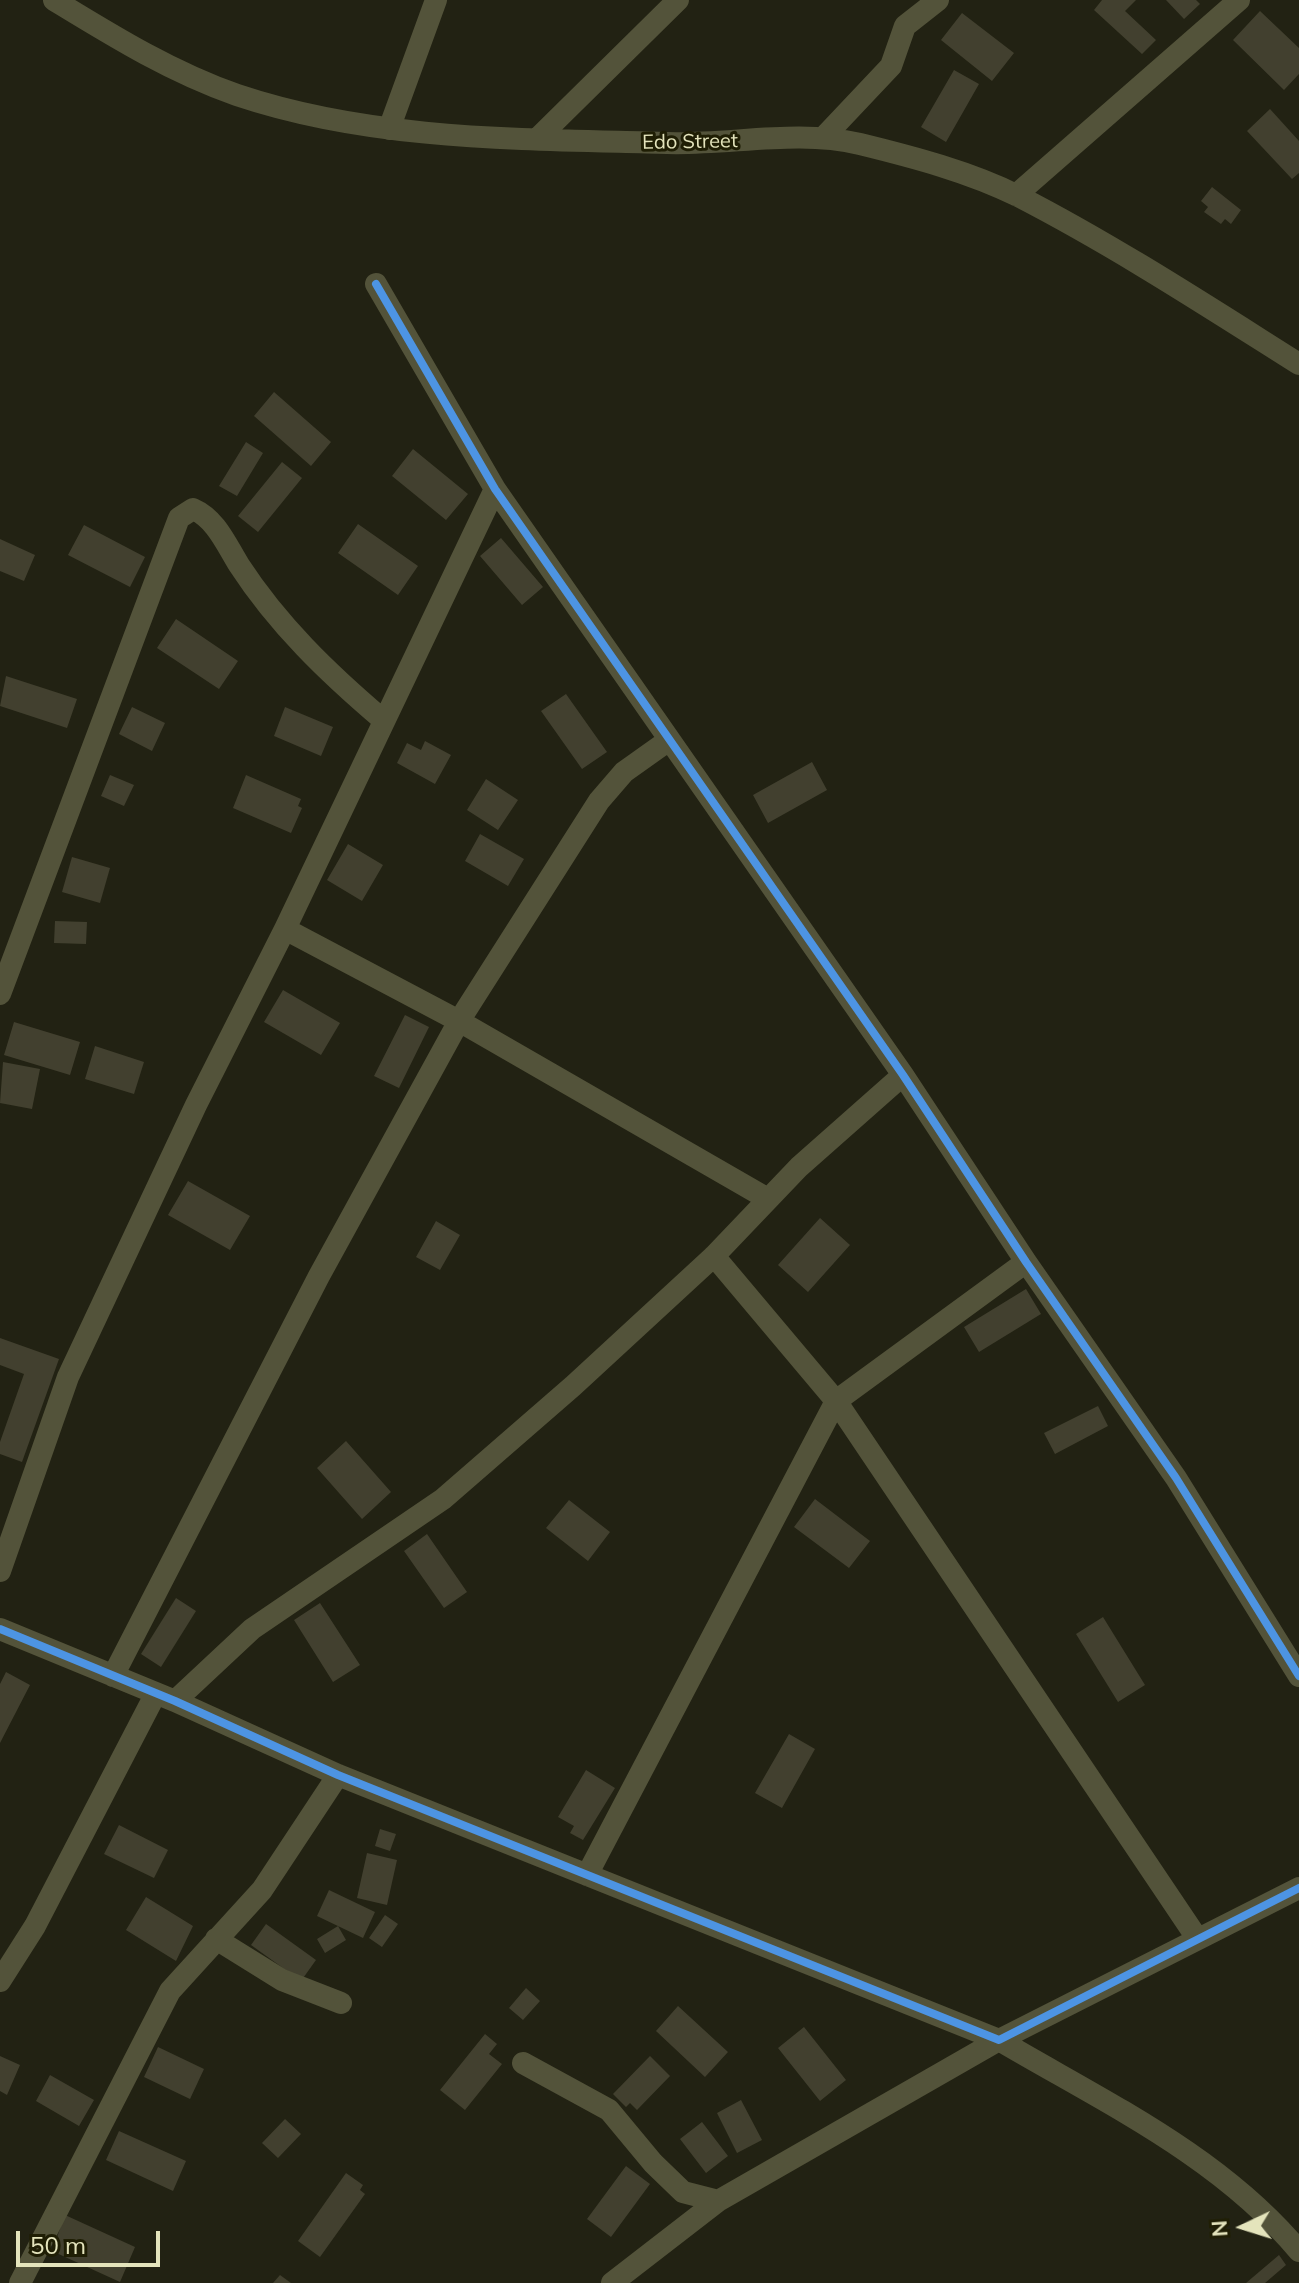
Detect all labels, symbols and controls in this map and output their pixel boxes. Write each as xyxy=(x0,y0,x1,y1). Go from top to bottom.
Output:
street label: Edo Street xyxy=(642,129,738,155)
north arrow xyxy=(1203,2187,1283,2267)
scale bar xyxy=(20,2215,164,2265)
text: N xyxy=(1205,2219,1234,2238)
text: 50 m xyxy=(30,2230,86,2260)

